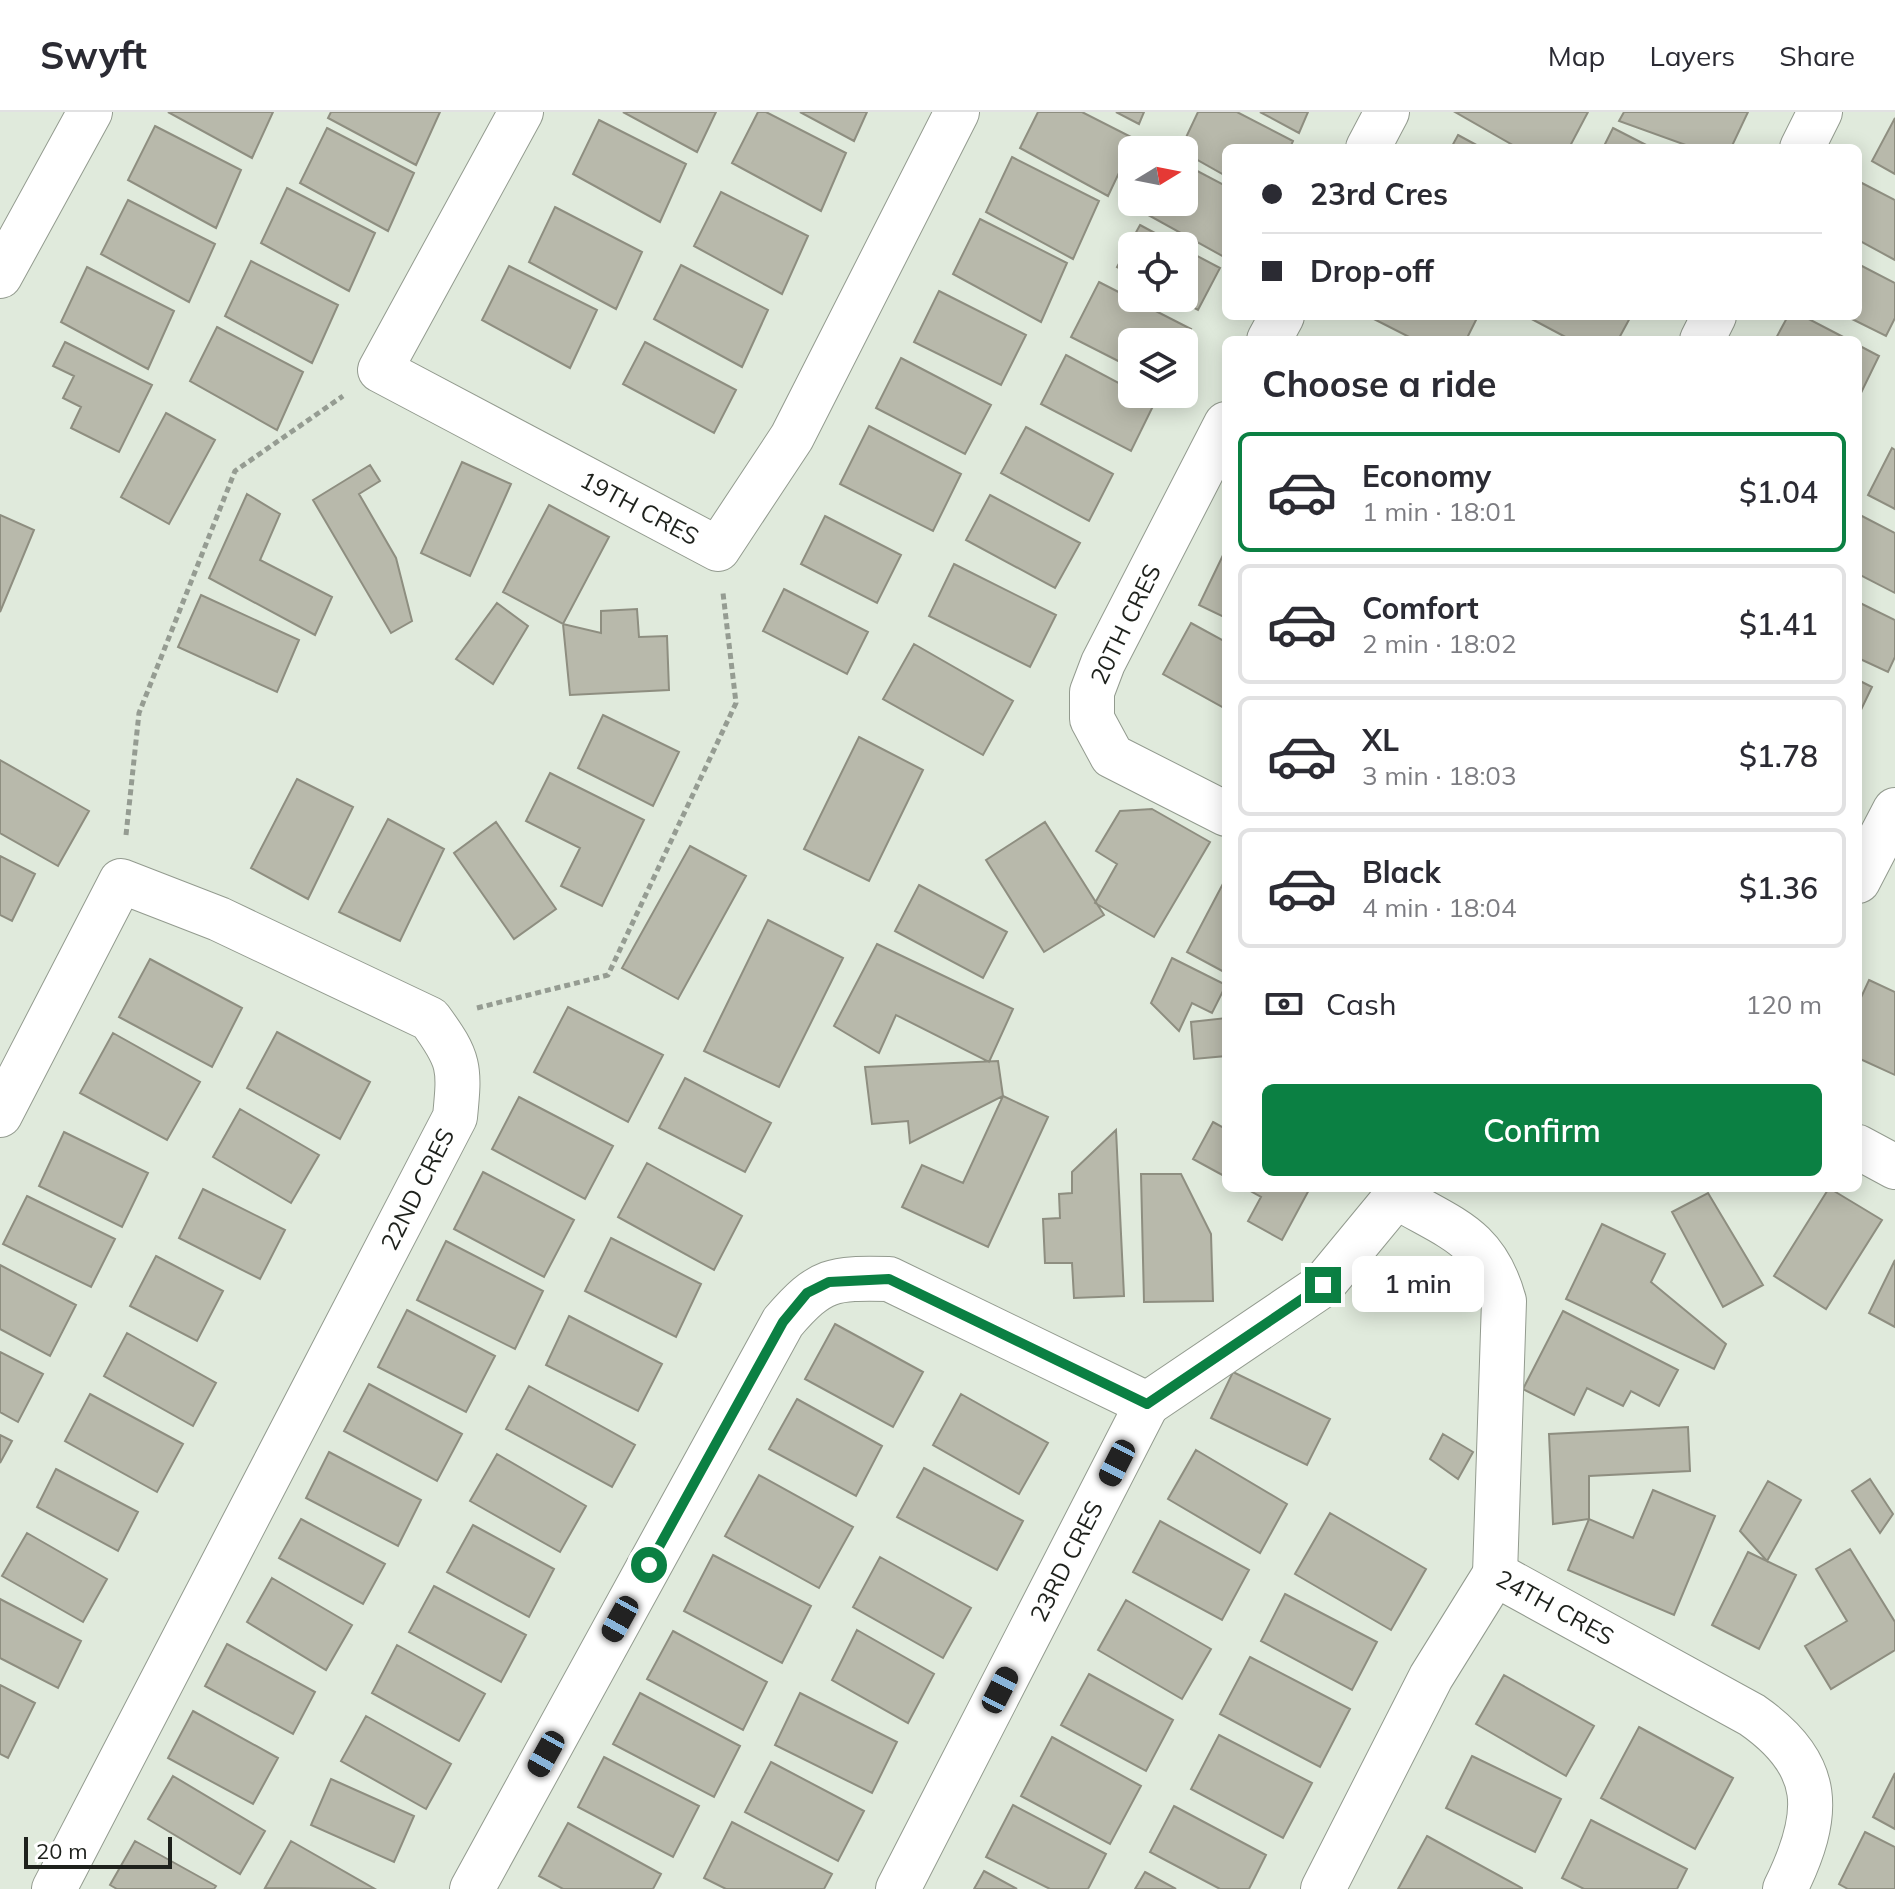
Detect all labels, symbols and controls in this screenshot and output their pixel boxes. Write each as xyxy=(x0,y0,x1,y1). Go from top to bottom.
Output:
text: Swyft xyxy=(40,31,147,79)
text: Map xyxy=(1548,38,1605,73)
text: Layers xyxy=(1649,38,1735,73)
text: Share xyxy=(1779,38,1855,73)
north arrow xyxy=(1118,136,1198,216)
map controls xyxy=(1118,136,1198,408)
text: 23rd Cres xyxy=(1310,175,1448,213)
button: locate xyxy=(1118,232,1198,312)
text: Drop-off xyxy=(1310,252,1434,290)
button: layers xyxy=(1118,328,1198,408)
text: Choose a ride xyxy=(1262,361,1496,406)
icon: car xyxy=(1266,456,1338,528)
text: Economy xyxy=(1362,457,1491,495)
street label: 19TH CRES xyxy=(575,464,704,551)
text: $1.04 xyxy=(1739,473,1818,511)
text: 1 min · 18:01 xyxy=(1362,495,1517,528)
street label: 20TH CRES xyxy=(1083,559,1167,689)
icon: car xyxy=(1266,588,1338,660)
text: Comfort xyxy=(1362,589,1479,627)
text: $1.41 xyxy=(1739,605,1818,643)
text: 2 min · 18:02 xyxy=(1362,627,1517,660)
icon: car xyxy=(1266,720,1338,792)
text: XL xyxy=(1362,721,1399,759)
text: $1.78 xyxy=(1739,737,1818,775)
text: 3 min · 18:03 xyxy=(1362,759,1517,792)
icon: car xyxy=(1266,852,1338,924)
text: Black xyxy=(1362,853,1441,891)
text: $1.36 xyxy=(1739,869,1818,907)
text: 4 min · 18:04 xyxy=(1362,891,1517,924)
icon: cash xyxy=(1262,982,1306,1026)
text: Cash xyxy=(1326,985,1397,1023)
text: 120 m xyxy=(1746,988,1822,1021)
button: Confirm xyxy=(1262,1084,1822,1176)
street label: 22ND CRES xyxy=(373,1123,461,1255)
callout: 1 min xyxy=(1351,1257,1483,1313)
route end xyxy=(1305,1267,1341,1303)
text: 1 min xyxy=(1384,1267,1452,1300)
car xyxy=(1095,1436,1139,1490)
street label: 23RD CRES xyxy=(1023,1496,1109,1626)
route start xyxy=(631,1547,667,1583)
street label: 24TH CRES xyxy=(1491,1563,1619,1651)
car xyxy=(598,1592,642,1646)
car xyxy=(978,1663,1022,1717)
car xyxy=(524,1727,568,1781)
scale bar xyxy=(24,1833,172,1869)
text: 20 m xyxy=(36,1837,87,1865)

